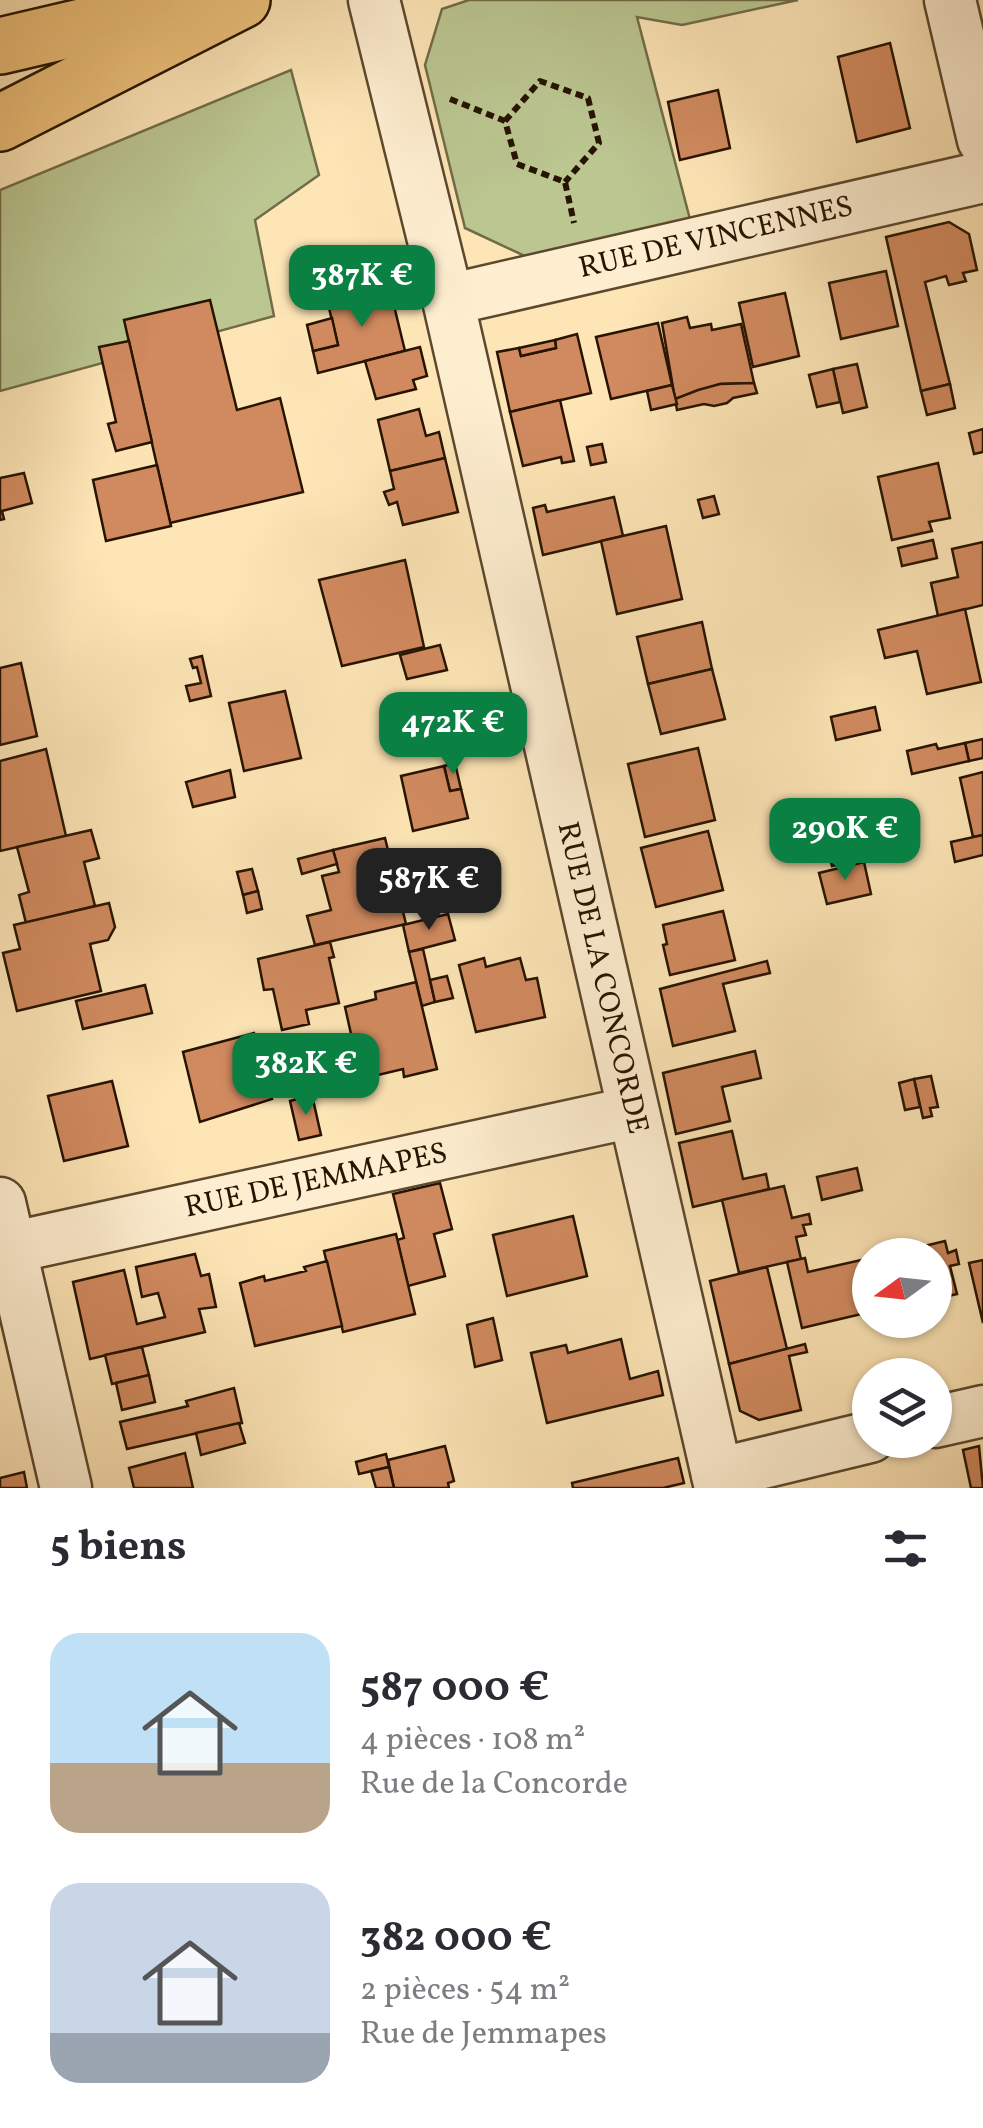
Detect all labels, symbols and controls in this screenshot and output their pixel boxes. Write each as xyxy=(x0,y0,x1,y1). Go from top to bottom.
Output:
street label: RUE DE VINCENNES xyxy=(575,186,857,290)
pin: 387K € xyxy=(281,245,443,330)
text: 387K € xyxy=(311,255,413,299)
pin: 472K € xyxy=(372,692,534,777)
text: 472K € xyxy=(401,702,505,746)
pin: 290K € xyxy=(764,798,926,883)
text: 290K € xyxy=(791,808,899,852)
street label: RUE DE LA CONCORDE xyxy=(546,818,658,1138)
pin: 587K € xyxy=(348,848,510,933)
text: 587K € xyxy=(378,858,480,902)
pin: 382K € xyxy=(225,1033,387,1118)
text: 382K € xyxy=(254,1043,358,1087)
street label: RUE DE JEMMAPES xyxy=(181,1133,451,1229)
north arrow xyxy=(852,1238,952,1338)
map controls xyxy=(852,1238,952,1458)
button: layers xyxy=(852,1358,952,1458)
text: 5 biens xyxy=(50,1519,186,1578)
icon: filters xyxy=(878,1521,933,1576)
text: 587 000 € xyxy=(360,1660,549,1719)
icon: home xyxy=(130,1673,250,1793)
text: 4 pièces · 108 m² xyxy=(360,1719,585,1763)
text: Rue de la Concorde xyxy=(360,1763,628,1807)
text: 382 000 € xyxy=(360,1910,552,1969)
icon: home xyxy=(130,1923,250,2043)
text: 2 pièces · 54 m² xyxy=(360,1969,570,2013)
text: Rue de Jemmapes xyxy=(360,2013,607,2057)

